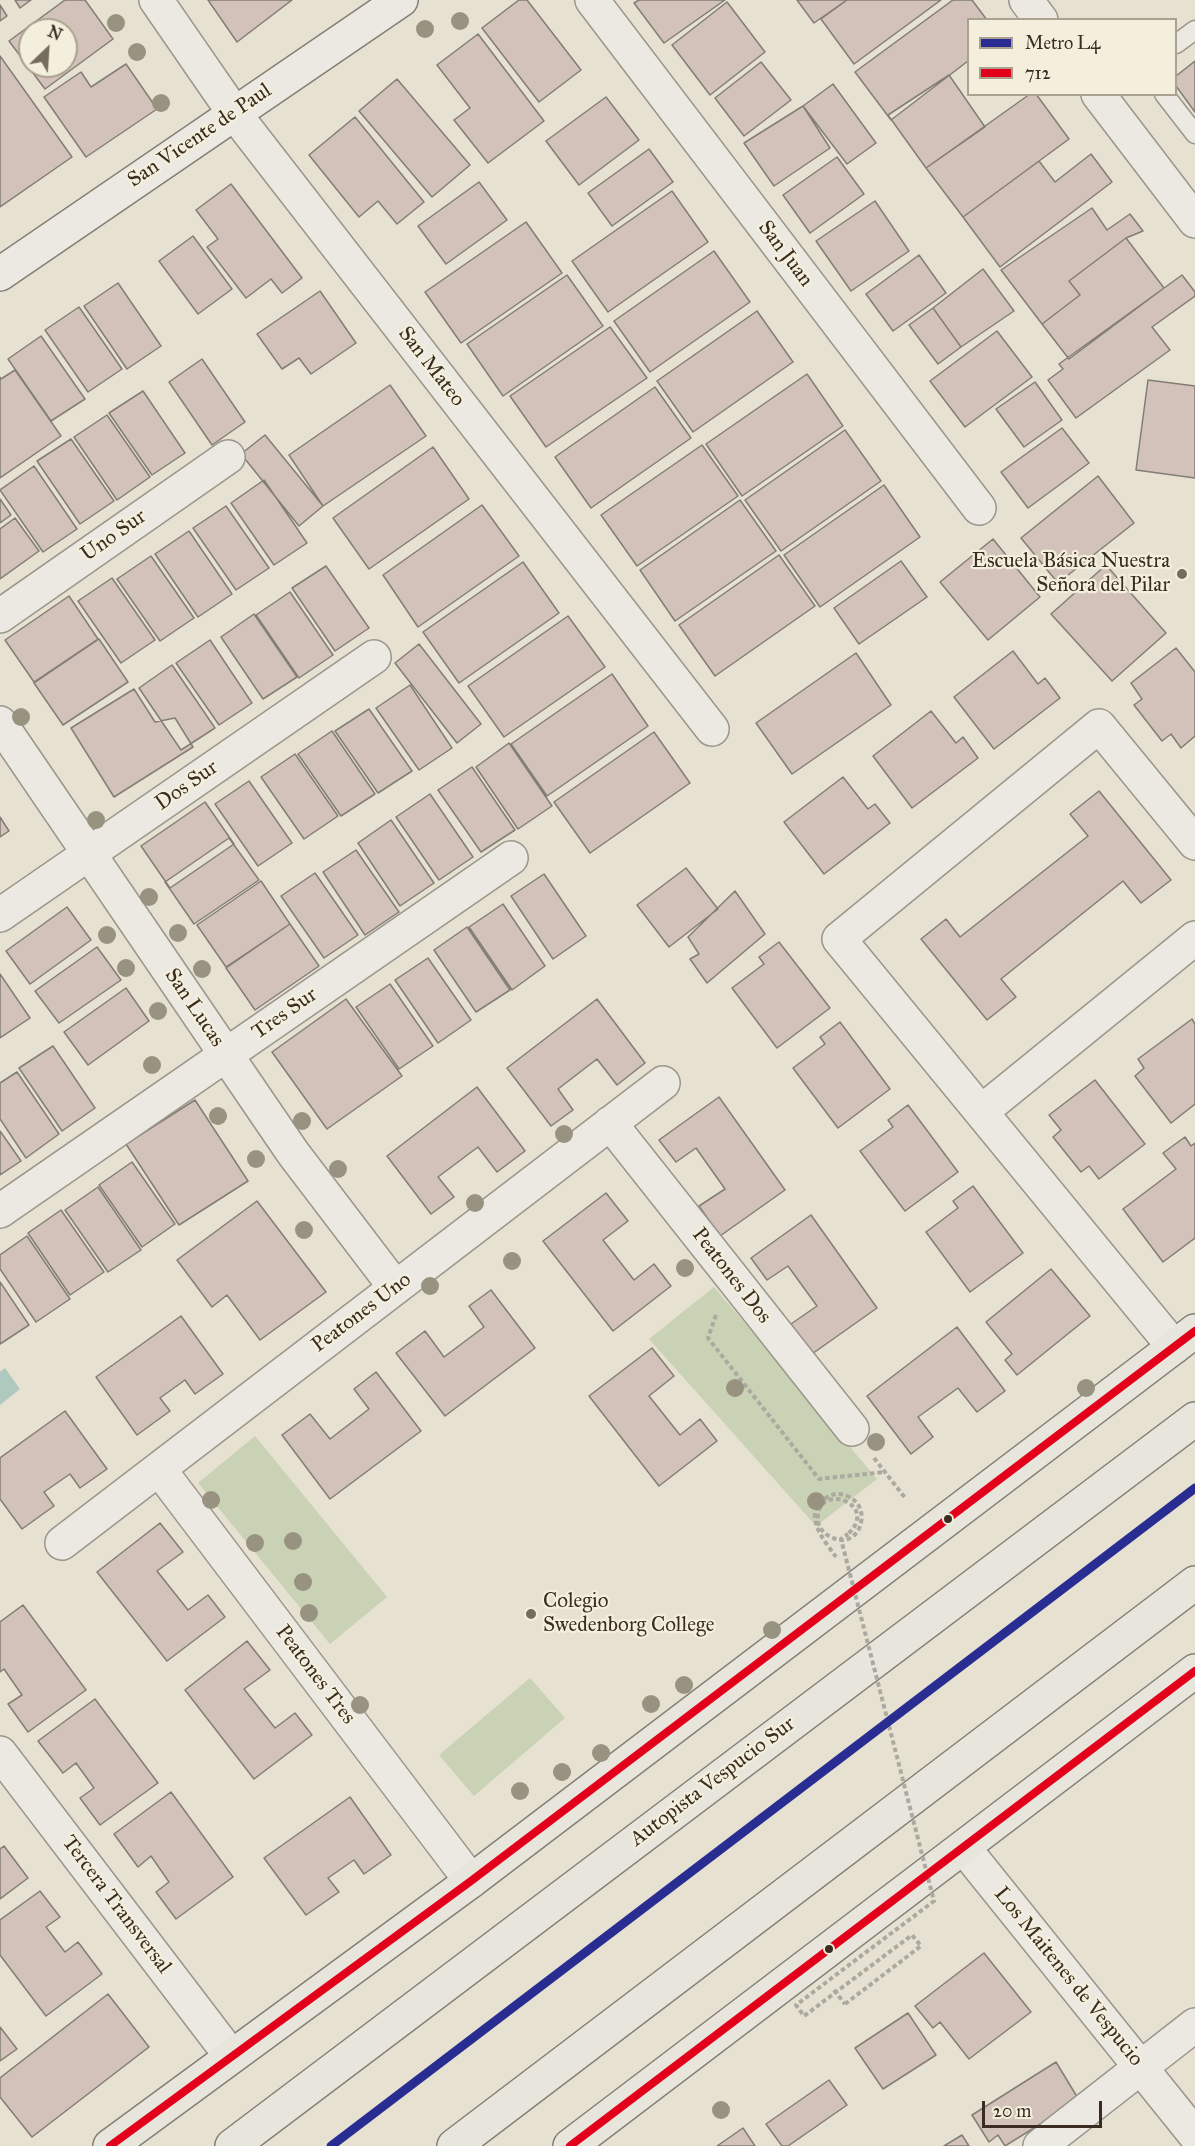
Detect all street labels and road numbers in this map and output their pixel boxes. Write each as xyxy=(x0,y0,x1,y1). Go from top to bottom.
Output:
street label: San Vicente de Paul xyxy=(123,79,277,193)
street label: San Juan xyxy=(752,216,818,292)
street label: San Mateo xyxy=(392,322,470,412)
street label: Uno Sur xyxy=(77,504,151,568)
street label: Dos Sur xyxy=(151,755,223,817)
street label: San Lucas xyxy=(159,964,229,1052)
street label: Tres Sur xyxy=(248,983,322,1045)
street label: Peatones Dos xyxy=(686,1223,776,1329)
street label: Peatones Uno xyxy=(307,1267,417,1359)
street label: Peatones Tres xyxy=(270,1620,360,1730)
street label: Autopista Vespucio Sur xyxy=(625,1712,801,1852)
street label: Tercera Transversal xyxy=(56,1831,176,1979)
street label: Los Maitenes de Vespucio xyxy=(988,1882,1148,2072)

